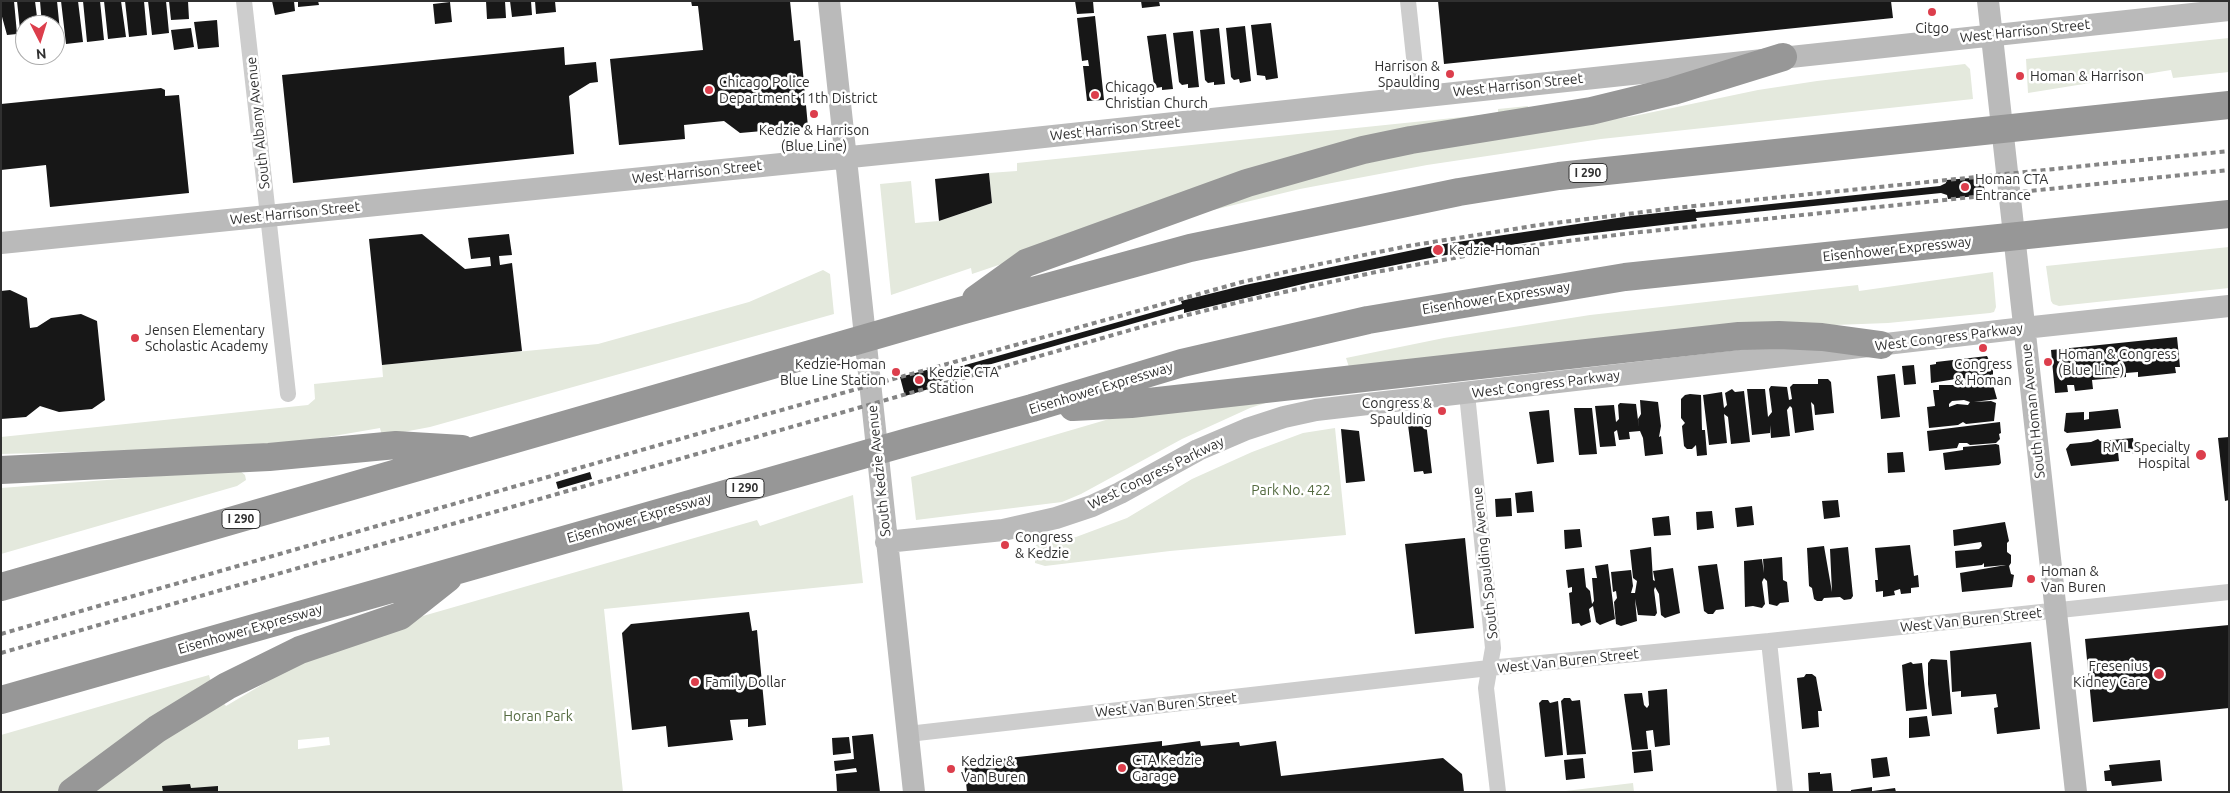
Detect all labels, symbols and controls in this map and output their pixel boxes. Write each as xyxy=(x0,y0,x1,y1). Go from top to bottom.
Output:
marker: Citgo xyxy=(1926,6,1938,18)
north arrow xyxy=(15,15,65,65)
street label: West Harrison Street xyxy=(1959,16,2091,46)
place label: Citgo xyxy=(1915,20,1949,36)
text: N xyxy=(35,46,47,62)
street label: South Albany Avenue xyxy=(243,56,273,190)
place label: Harrison & Spaulding xyxy=(1374,58,1440,90)
marker: Harrison & Spaulding xyxy=(1444,68,1456,80)
place label: Homan & Harrison xyxy=(2030,68,2144,84)
street label: West Harrison Street xyxy=(1452,70,1584,100)
marker: Homan & Harrison xyxy=(2014,70,2026,82)
place label: Chicago Police Department 11th District xyxy=(719,74,877,106)
place label: Chicago Christian Church xyxy=(1105,79,1208,111)
marker: Chicago Police Department 11th District xyxy=(703,84,715,96)
marker: Chicago Christian Church xyxy=(1089,89,1101,101)
marker: Kedzie & Harrison (Blue Line) xyxy=(808,108,820,120)
street label: West Harrison Street xyxy=(1049,114,1181,144)
place label: Kedzie & Harrison (Blue Line) xyxy=(759,122,869,154)
street label: West Harrison Street xyxy=(631,157,763,187)
road number: I 290 xyxy=(1569,164,1607,182)
place label: Homan CTA Entrance xyxy=(1975,171,2048,203)
marker: Homan CTA Entrance xyxy=(1959,181,1971,193)
street label: West Harrison Street xyxy=(229,198,361,228)
street label: Eisenhower Expressway xyxy=(1822,233,1972,265)
place label: Kedzie-Homan xyxy=(1449,242,1540,258)
marker: Kedzie-Homan xyxy=(1431,243,1445,257)
street label: Eisenhower Expressway xyxy=(1421,278,1571,318)
street label: West Congress Parkway xyxy=(1874,320,2024,354)
place label: Jensen Elementary Scholastic Academy xyxy=(145,322,268,354)
marker: Jensen Elementary Scholastic Academy xyxy=(129,332,141,344)
marker: Congress & Homan xyxy=(1977,342,1989,354)
street label: South Homan Avenue xyxy=(2018,343,2048,479)
place label: Homan & Congress (Blue Line) xyxy=(2058,346,2177,378)
place label: Kedzie-Homan Blue Line Station xyxy=(780,356,886,388)
place label: Congress & Homan xyxy=(1954,356,2012,388)
marker: Homan & Congress (Blue Line) xyxy=(2042,356,2054,368)
street label: Eisenhower Expressway xyxy=(1027,358,1175,418)
place label: Kedzie CTA Station xyxy=(929,364,999,397)
marker: Kedzie-Homan Blue Line Station xyxy=(890,366,902,378)
street label: West Congress Parkway xyxy=(1471,367,1621,401)
marker: Kedzie CTA Station xyxy=(913,374,925,386)
place label: Congress & Spaulding xyxy=(1362,395,1432,428)
street label: South Kedzie Avenue xyxy=(864,404,894,538)
marker: Congress & Spaulding xyxy=(1436,405,1448,417)
street label: West Congress Parkway xyxy=(1085,433,1227,513)
place label: RML Specialty Hospital xyxy=(2102,439,2190,472)
marker: RML Specialty Hospital xyxy=(2194,448,2208,462)
road number: I 290 xyxy=(726,478,764,498)
park label: Park No. 422 xyxy=(1251,482,1331,498)
street label: South Spaulding Avenue xyxy=(1469,486,1501,640)
street label: Eisenhower Expressway xyxy=(565,489,713,547)
road number: I 290 xyxy=(222,509,260,528)
place label: Congress & Kedzie xyxy=(1015,529,1073,562)
marker: Congress & Kedzie xyxy=(999,539,1011,551)
place label: Homan & Van Buren xyxy=(2041,563,2106,596)
marker: Homan & Van Buren xyxy=(2025,573,2037,585)
street label: Eisenhower Expressway xyxy=(176,600,324,658)
street label: West Van Buren Street xyxy=(1899,604,2043,636)
street label: West Van Buren Street xyxy=(1496,645,1640,677)
place label: Fresenius Kidney Care xyxy=(2073,658,2148,690)
marker: Fresenius Kidney Care xyxy=(2152,667,2166,681)
place label: Family Dollar xyxy=(705,674,786,690)
marker: Family Dollar xyxy=(689,676,701,688)
street label: West Van Buren Street xyxy=(1094,689,1238,721)
park label: Horan Park xyxy=(503,708,573,724)
place label: CTA Kedzie Garage xyxy=(1132,752,1202,784)
place label: Kedzie & Van Buren xyxy=(961,753,1026,786)
marker: CTA Kedzie Garage xyxy=(1116,762,1128,774)
marker: Kedzie & Van Buren xyxy=(945,763,957,775)

